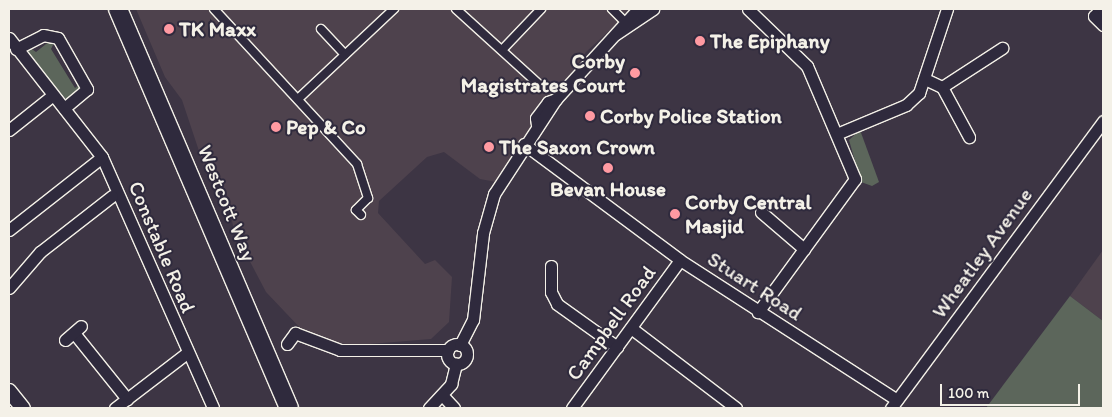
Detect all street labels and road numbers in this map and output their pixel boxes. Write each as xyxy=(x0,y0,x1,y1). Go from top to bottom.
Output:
street label: Westcott Way xyxy=(192,142,262,264)
street label: Constable Road xyxy=(123,177,201,317)
street label: Wheatley Avenue xyxy=(927,183,1037,323)
street label: Stuart Road xyxy=(703,246,807,326)
street label: Campbell Road xyxy=(561,261,661,385)

